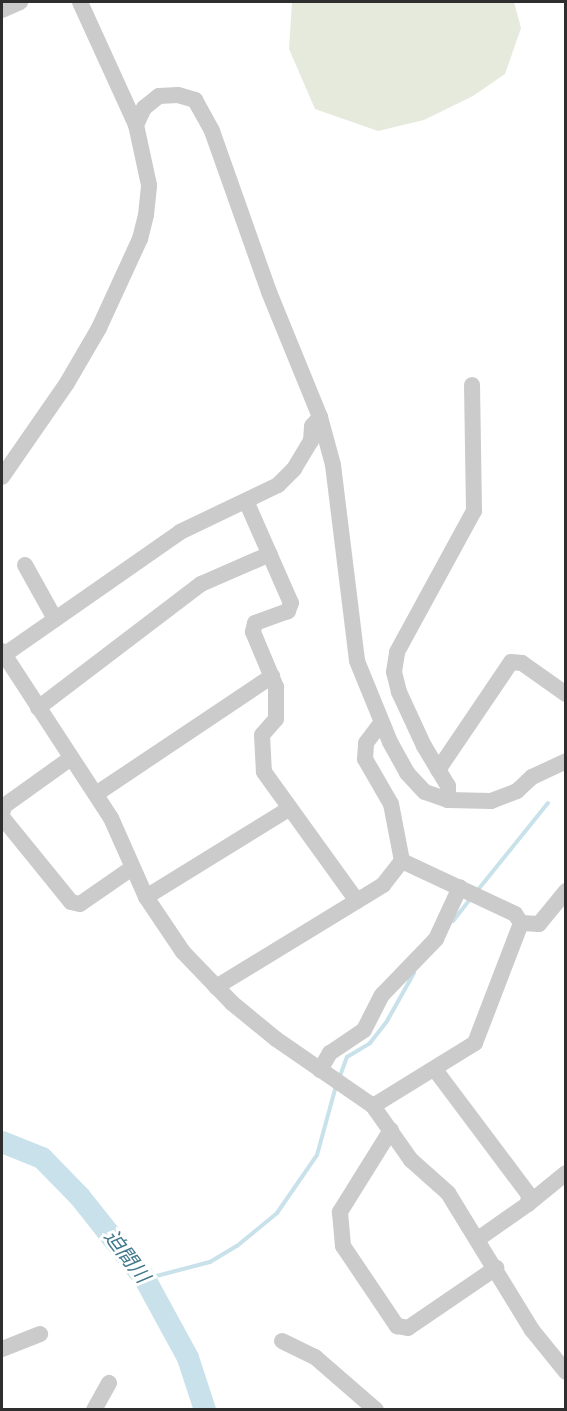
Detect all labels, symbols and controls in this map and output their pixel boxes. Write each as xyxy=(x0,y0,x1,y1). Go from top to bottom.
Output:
water label: 迫間川 xyxy=(98,1226,154,1288)

